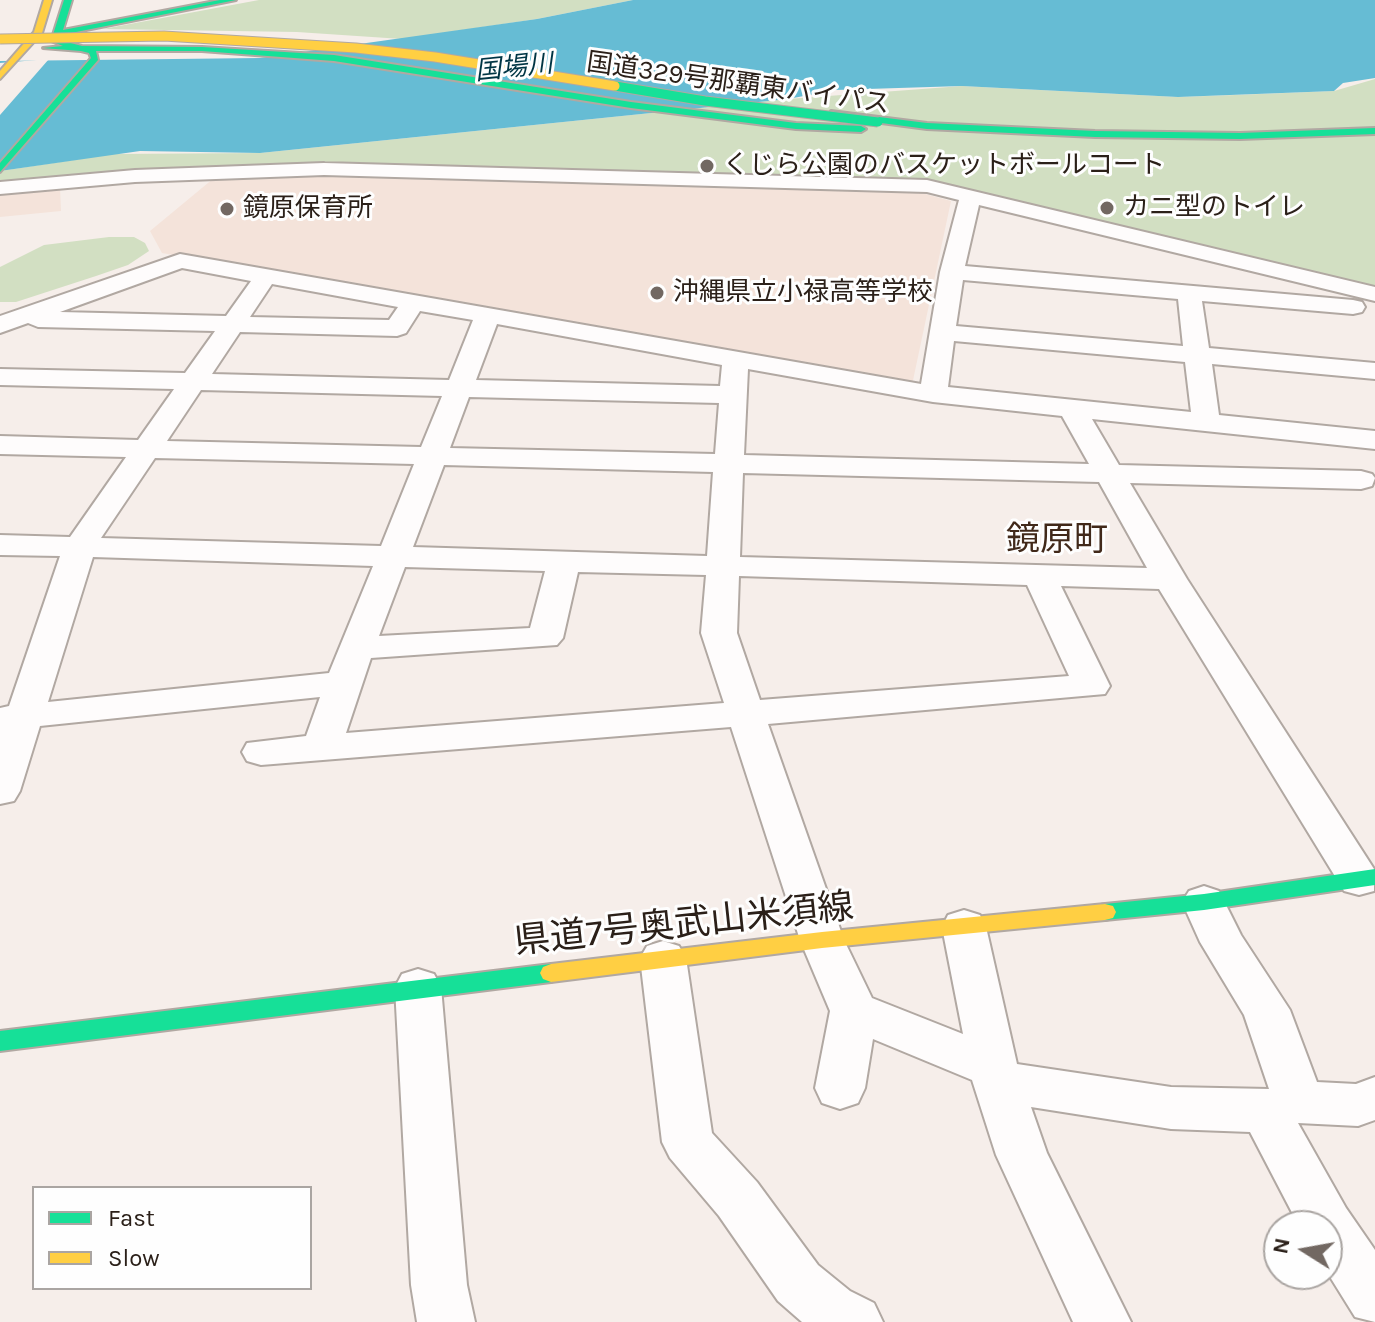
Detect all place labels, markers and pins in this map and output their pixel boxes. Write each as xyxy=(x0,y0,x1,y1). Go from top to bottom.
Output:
place label: くじら公園のバスケットボールコート xyxy=(723,150,1165,182)
marker: くじら公園のバスケットボールコート xyxy=(698,157,716,175)
place label: カニ型のトイレ xyxy=(1123,192,1305,224)
place label: 鏡原保育所 xyxy=(243,193,373,225)
marker: カニ型のトイレ xyxy=(1098,199,1116,217)
marker: 鏡原保育所 xyxy=(218,200,236,218)
place label: 沖縄県立小禄高等学校 xyxy=(673,277,933,309)
marker: 沖縄県立小禄高等学校 xyxy=(648,284,666,302)

